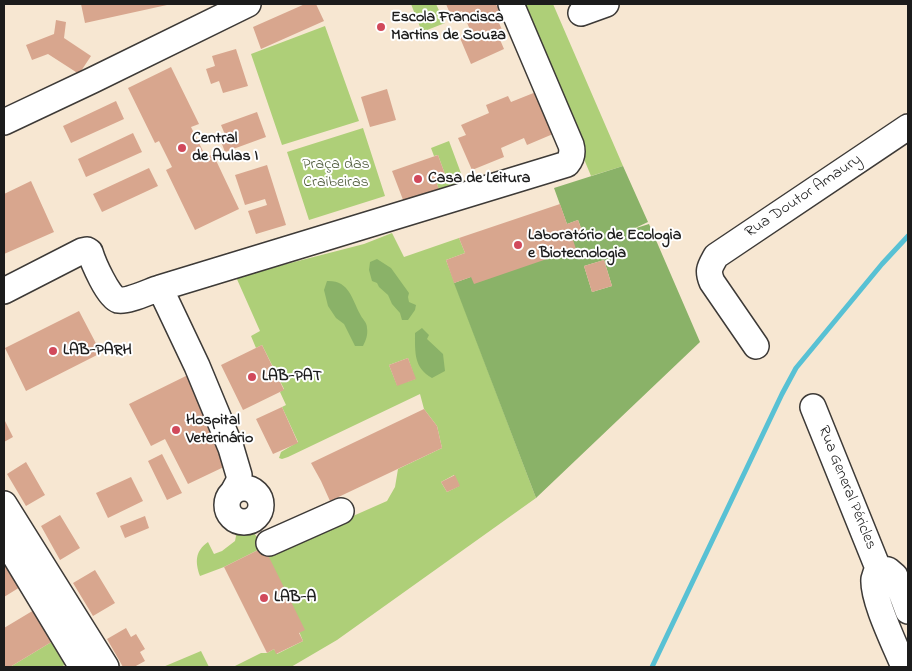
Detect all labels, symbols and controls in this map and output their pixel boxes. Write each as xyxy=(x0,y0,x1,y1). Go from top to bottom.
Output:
place label: Escola Francisca Martins de Souza xyxy=(391,8,506,46)
marker: Escola Francisca Martins de Souza xyxy=(375,21,387,33)
place label: Central de Aulas I xyxy=(192,129,258,167)
marker: Central de Aulas I xyxy=(176,142,188,154)
street label: Rua Doutor Amaury xyxy=(742,151,866,243)
park label: Praça das Craibeiras xyxy=(302,155,370,193)
place label: Casa de Leitura xyxy=(428,169,530,189)
marker: Casa de Leitura xyxy=(412,173,424,185)
place label: Laboratório de Ecologia e Biotecnologia xyxy=(528,226,681,264)
marker: Laboratório de Ecologia e Biotecnologia xyxy=(512,239,524,251)
place label: LAB-PARH xyxy=(63,341,132,361)
marker: LAB-PARH xyxy=(47,345,59,357)
place label: LAB-PAT xyxy=(262,367,322,387)
marker: LAB-PAT xyxy=(246,371,258,383)
place label: Hospital Veterinário xyxy=(186,411,253,449)
street label: Rua General Péricles xyxy=(812,423,880,553)
marker: Hospital Veterinário xyxy=(170,424,182,436)
place label: LAB-A xyxy=(274,588,316,608)
marker: LAB-A xyxy=(258,592,270,604)

